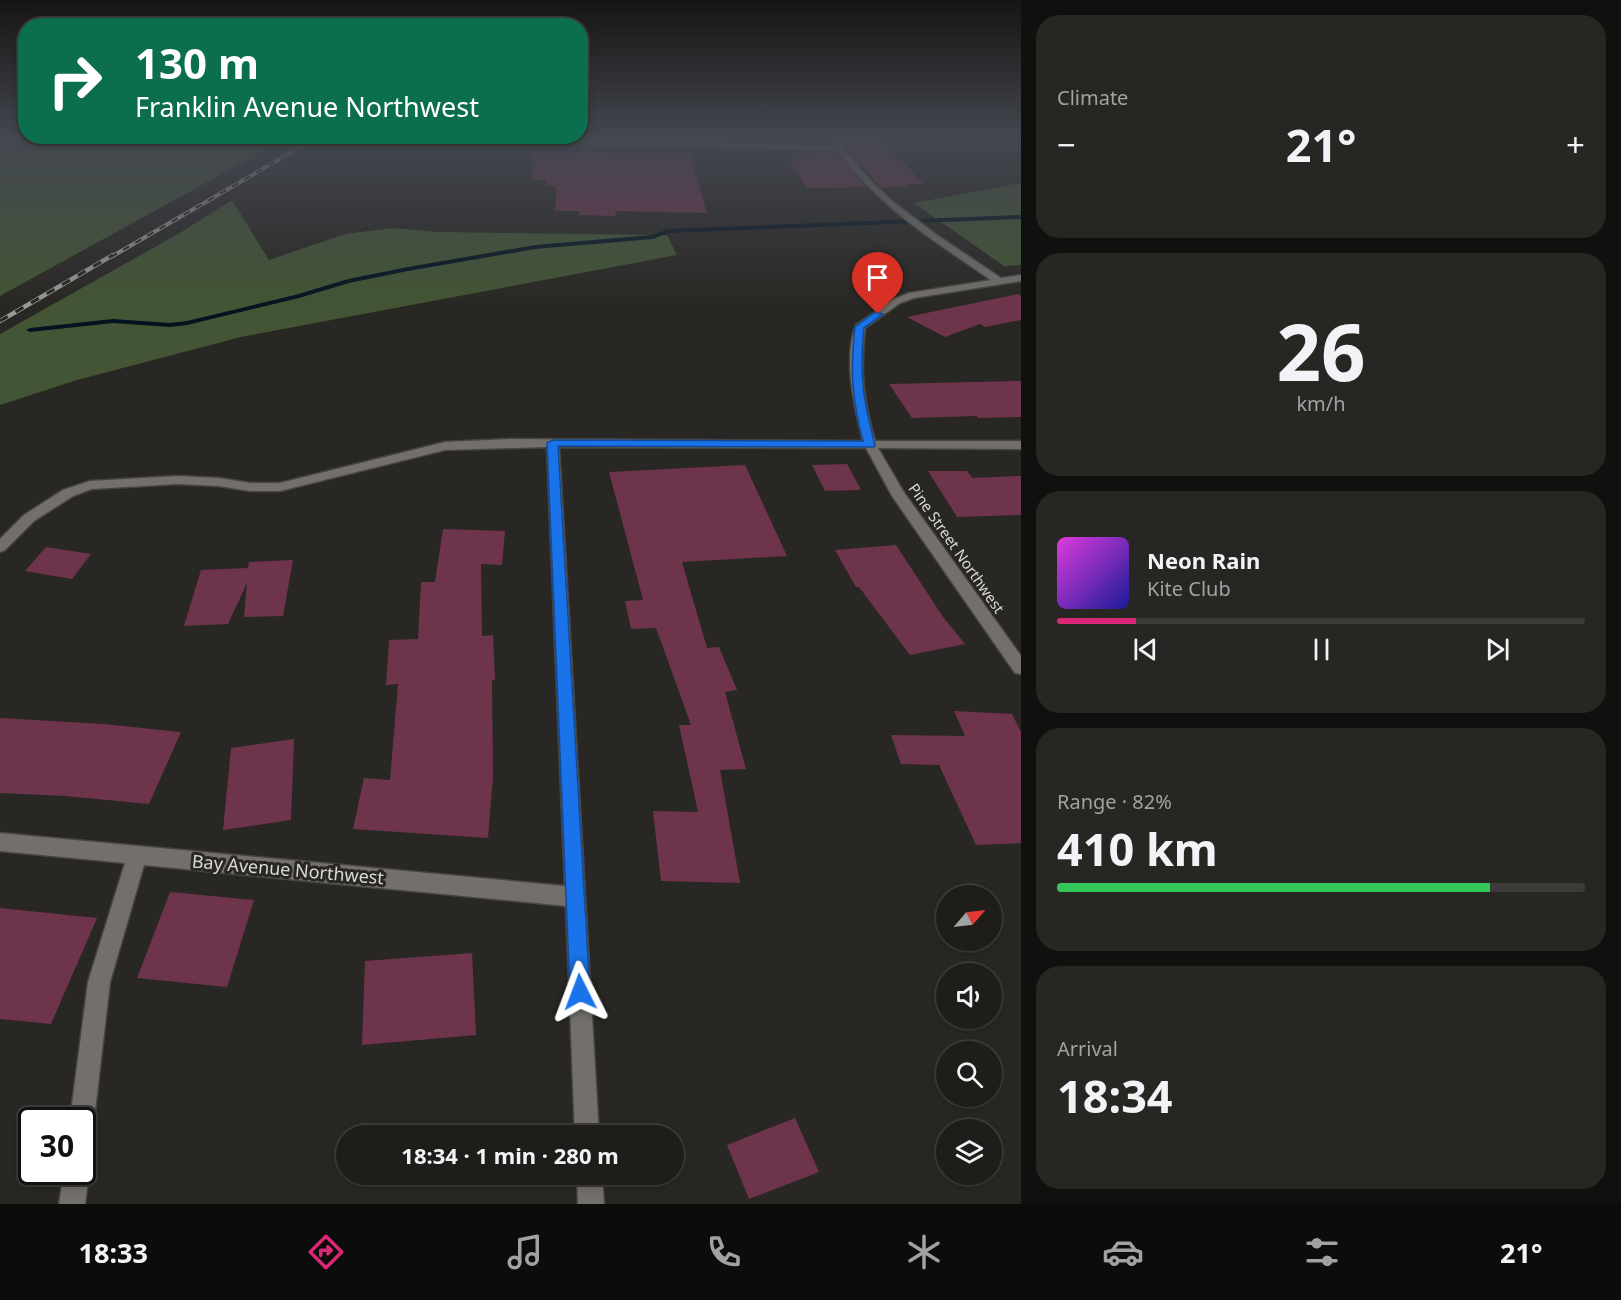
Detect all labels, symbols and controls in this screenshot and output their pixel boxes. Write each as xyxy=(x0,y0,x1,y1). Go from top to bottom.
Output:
text: 130 m xyxy=(135,34,259,91)
icon: right xyxy=(36,42,114,120)
text: Climate xyxy=(1057,84,1128,111)
text: Franklin Avenue Northwest xyxy=(135,88,479,125)
text: 21° xyxy=(1286,114,1356,175)
text: − xyxy=(1057,122,1076,167)
text: + xyxy=(1566,122,1585,167)
pin xyxy=(852,252,903,314)
icon: arrive xyxy=(861,261,894,294)
text: 26 xyxy=(1276,298,1366,404)
text: km/h xyxy=(1296,390,1346,417)
street label: Pine Street Northwest xyxy=(904,479,1010,618)
text: Neon Rain xyxy=(1147,545,1260,575)
text: Kite Club xyxy=(1147,575,1231,602)
icon: previous xyxy=(1129,633,1162,666)
icon: pause xyxy=(1305,633,1338,666)
icon: next xyxy=(1481,633,1514,666)
text: Range · 82% xyxy=(1057,788,1172,815)
text: 410 km xyxy=(1057,818,1218,879)
street label: Bay Avenue Northwest xyxy=(191,849,385,889)
north arrow xyxy=(936,885,1002,951)
map controls xyxy=(936,885,1002,1185)
position arrow xyxy=(548,960,612,1024)
button: sound xyxy=(936,963,1002,1029)
text: Arrival xyxy=(1057,1035,1118,1062)
button: search xyxy=(936,1041,1002,1107)
text: 18:34 xyxy=(1057,1065,1173,1126)
speed limit sign: 30 xyxy=(18,1107,96,1185)
button: layers xyxy=(936,1119,1002,1185)
text: 18:34 · 1 min · 280 m xyxy=(401,1140,619,1170)
icon: directions xyxy=(305,1231,347,1273)
icon: music xyxy=(504,1231,546,1273)
icon: phone xyxy=(703,1231,745,1273)
icon: climate xyxy=(903,1231,945,1273)
icon: car xyxy=(1102,1231,1144,1273)
icon: filters xyxy=(1301,1231,1343,1273)
text: 18:33 xyxy=(79,1234,148,1271)
text: 21° xyxy=(1500,1234,1542,1271)

